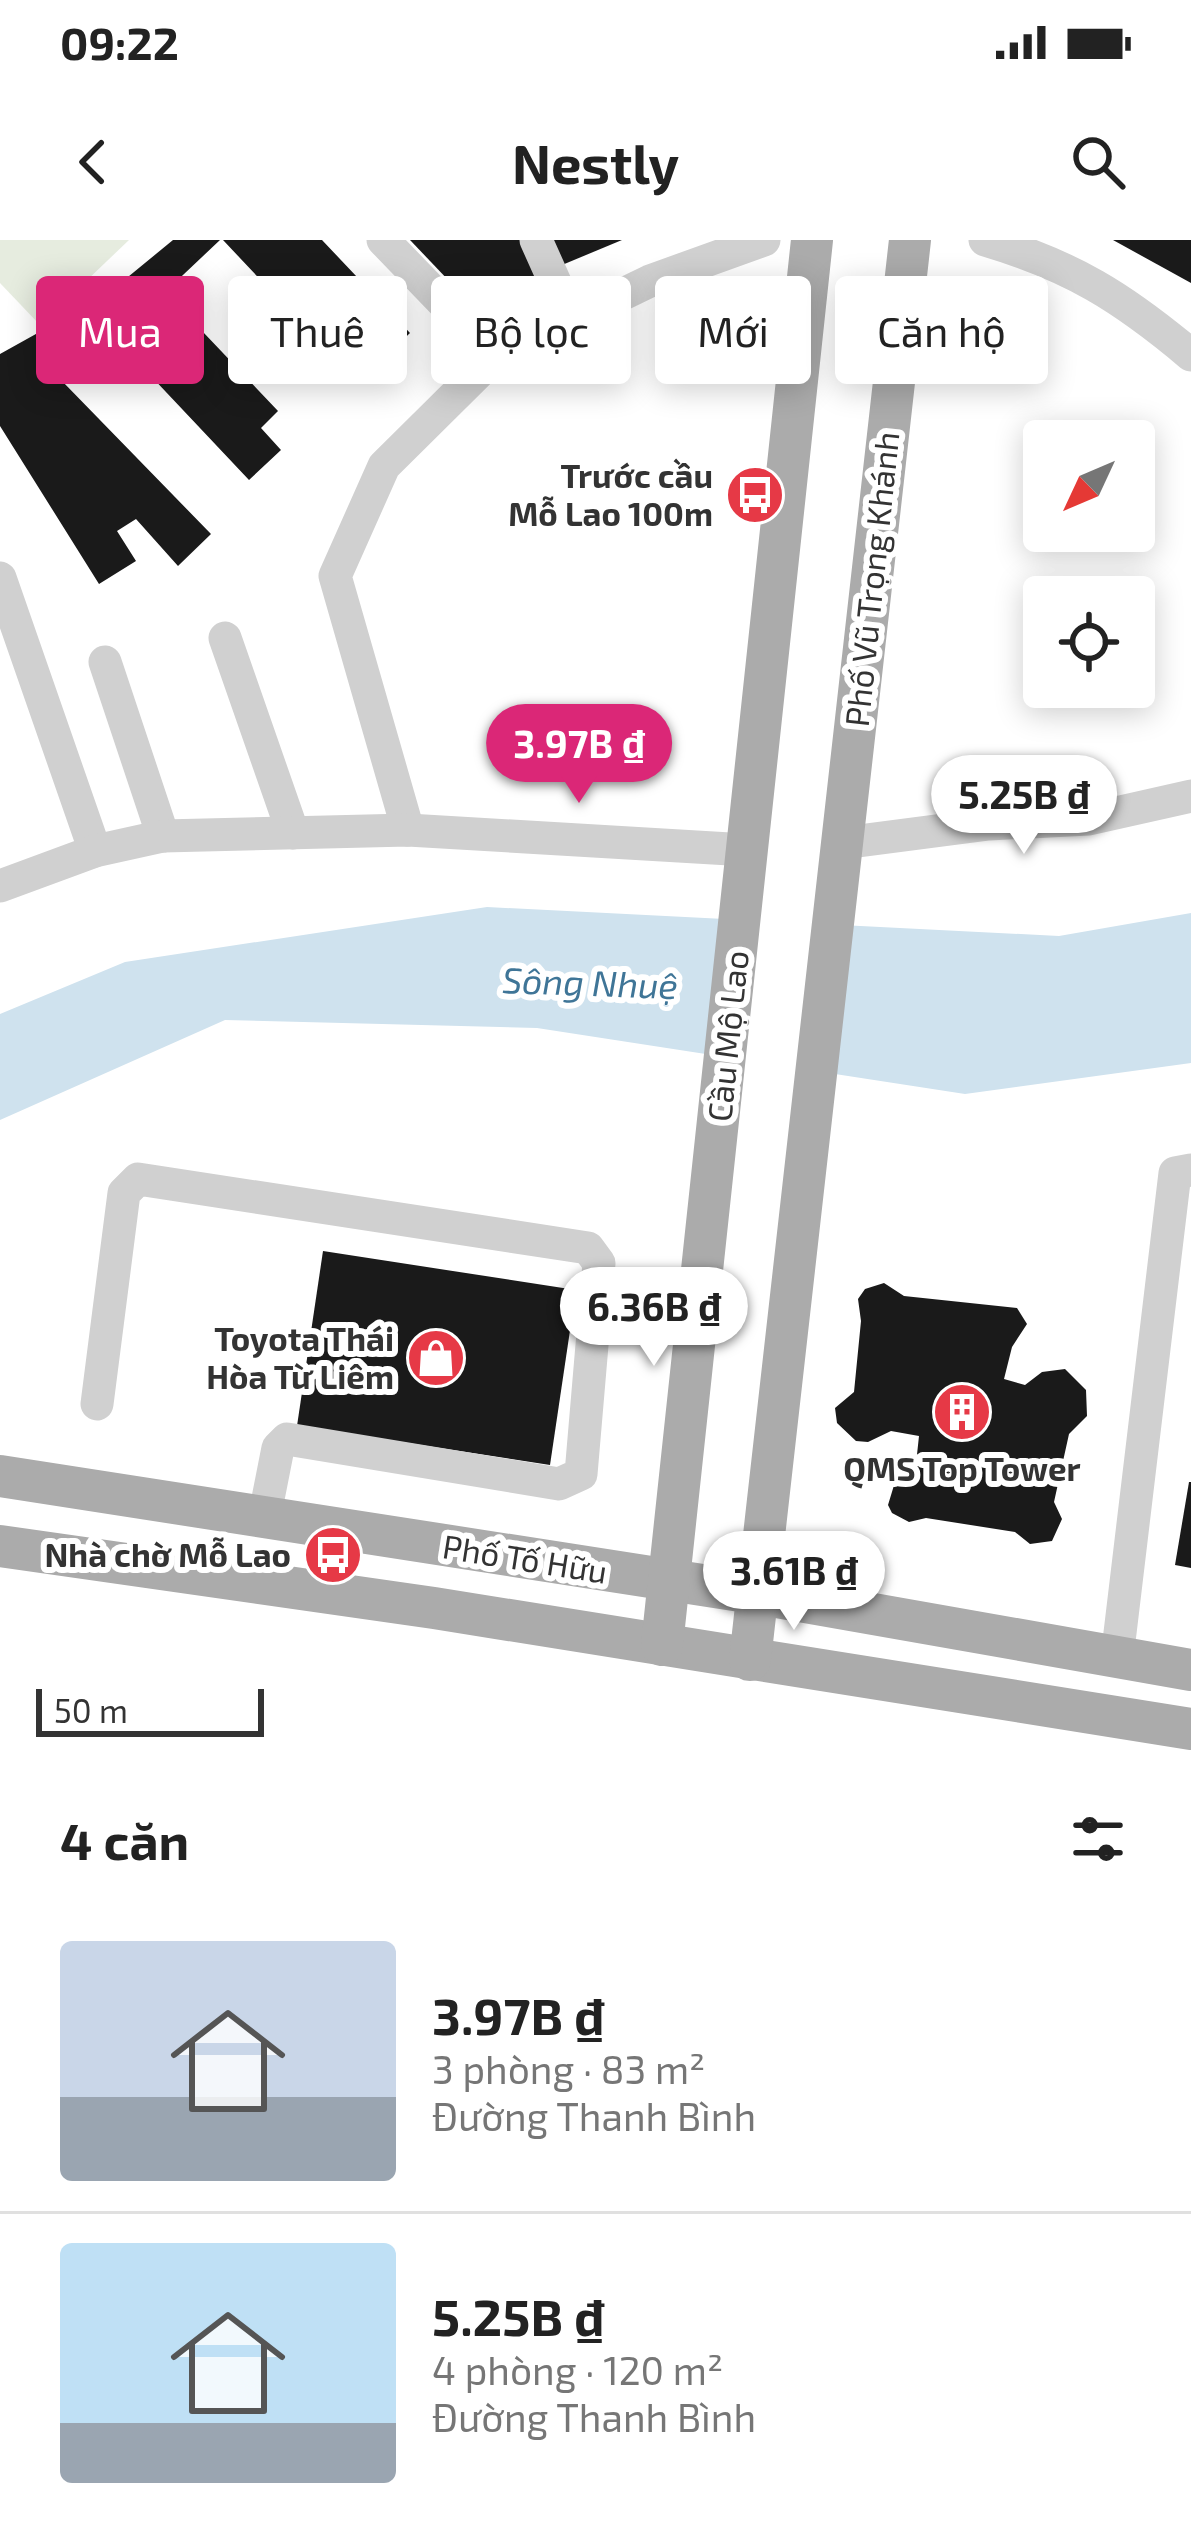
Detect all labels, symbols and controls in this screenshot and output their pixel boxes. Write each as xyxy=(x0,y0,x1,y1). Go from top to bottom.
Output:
text: 09:22 xyxy=(60,15,179,69)
icon: back xyxy=(60,129,126,195)
icon: search xyxy=(1065,129,1131,195)
text: Nestly xyxy=(512,130,679,195)
chip: Mua xyxy=(36,276,204,384)
chip: Thuê xyxy=(228,276,407,384)
chip: Bộ lọc xyxy=(431,276,631,384)
chip: Mới xyxy=(655,276,811,384)
chip: Căn hộ xyxy=(835,276,1048,384)
north arrow xyxy=(1023,420,1155,552)
map controls xyxy=(1023,420,1155,708)
street label: Phố Vũ Trọng Khánh xyxy=(836,429,906,728)
place label: Trước cầu Mỗ Lao 100m xyxy=(508,455,713,533)
bus stop icon: Trước cầu Mỗ Lao 100m xyxy=(724,464,786,526)
button: locate xyxy=(1023,576,1155,708)
pin: 3.97B ₫ xyxy=(468,704,690,806)
text: 3.97B ₫ xyxy=(513,719,645,766)
pin: 5.25B ₫ xyxy=(913,755,1135,857)
text: 5.25B ₫ xyxy=(958,770,1090,817)
street label: Cầu Mộ Lao xyxy=(698,948,756,1123)
water label: Sông Nhuệ xyxy=(501,957,679,1006)
pin: 6.36B ₫ xyxy=(543,1267,765,1369)
text: 6.36B ₫ xyxy=(587,1282,721,1329)
place label: Toyota Thái Hòa Từ Liêm xyxy=(206,1318,394,1396)
shop icon: Toyota Thái Hòa Từ Liêm xyxy=(405,1327,467,1389)
building icon: QMS Top Tower xyxy=(931,1381,993,1443)
place label: QMS Top Tower xyxy=(843,1448,1081,1489)
bus stop icon: Nhà chờ Mỗ Lao xyxy=(302,1524,364,1586)
street label: Phố Tố Hữu xyxy=(440,1525,610,1591)
pin: 3.61B ₫ xyxy=(683,1531,905,1633)
place label: Nhà chờ Mỗ Lao xyxy=(45,1534,291,1574)
text: 3.61B ₫ xyxy=(730,1546,858,1593)
scale bar xyxy=(36,1683,264,1736)
text: 50 m xyxy=(54,1690,128,1730)
icon: filters xyxy=(1065,1806,1131,1872)
text: 4 căn xyxy=(60,1809,189,1870)
text: 3.97B ₫ xyxy=(432,1984,604,2045)
icon: home xyxy=(156,1989,300,2133)
text: 3 phòng · 83 m² xyxy=(432,2045,705,2092)
text: Đường Thanh Bình xyxy=(432,2092,756,2139)
text: 5.25B ₫ xyxy=(432,2285,604,2346)
icon: home xyxy=(156,2291,300,2435)
text: 4 phòng · 120 m² xyxy=(432,2346,723,2393)
text: Đường Thanh Bình xyxy=(432,2393,756,2440)

